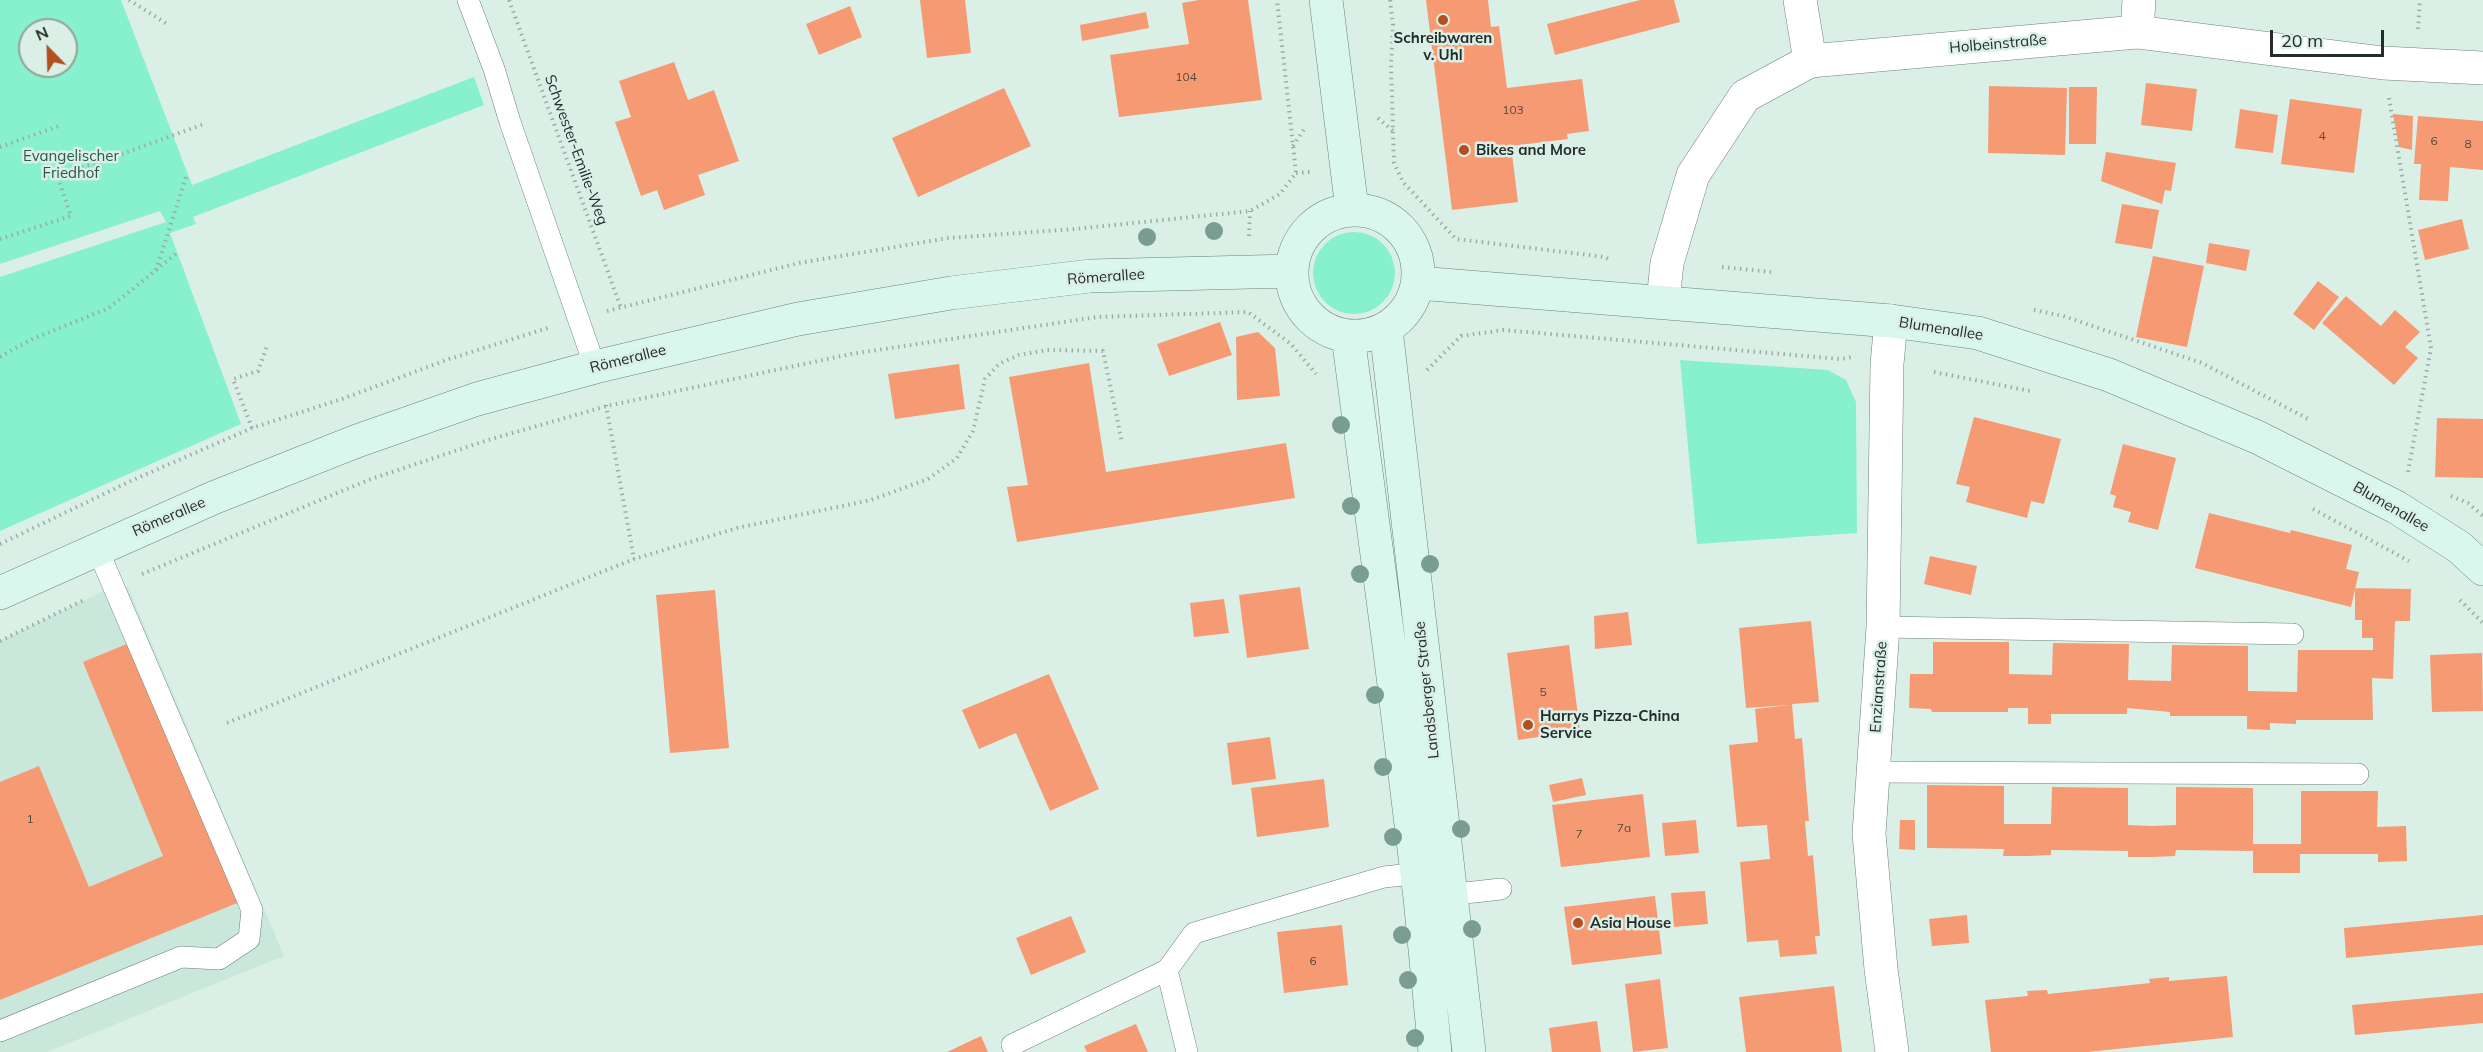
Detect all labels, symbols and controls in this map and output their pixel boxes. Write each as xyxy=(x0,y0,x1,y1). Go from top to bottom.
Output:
marker: Schreibwaren v. Uhl xyxy=(1436,13,1450,27)
north arrow xyxy=(18,18,78,78)
scale bar xyxy=(2273,18,2387,56)
text: N xyxy=(32,22,51,45)
place label: Schreibwaren v. Uhl xyxy=(1394,29,1492,64)
text: 20 m xyxy=(2281,29,2323,52)
street label: Holbeinstraße xyxy=(1949,31,2047,57)
house number: 104 xyxy=(1175,70,1197,84)
street label: Schwester-Emilie-Weg xyxy=(540,72,612,228)
house number: 103 xyxy=(1502,103,1524,117)
house number: 4 xyxy=(2318,129,2326,143)
house number: 6 xyxy=(2430,134,2438,148)
house number: 8 xyxy=(2464,137,2472,151)
place label: Bikes and More xyxy=(1476,141,1586,159)
marker: Bikes and More xyxy=(1457,143,1471,157)
park label: Evangelischer Friedhof xyxy=(23,147,119,182)
street label: Römerallee xyxy=(1067,265,1145,289)
street label: Blumenallee xyxy=(1898,313,1984,345)
street label: Römerallee xyxy=(588,341,668,377)
street label: Blumenallee xyxy=(2350,478,2432,536)
street label: Römerallee xyxy=(130,493,208,541)
street label: Landsberger Straße xyxy=(1411,620,1443,760)
street label: Enzianstraße xyxy=(1867,641,1891,733)
house number: 5 xyxy=(1539,685,1547,699)
place label: Harrys Pizza-China Service xyxy=(1540,707,1680,742)
marker: Harrys Pizza-China Service xyxy=(1521,718,1535,732)
house number: 1 xyxy=(26,812,34,826)
house number: 7a xyxy=(1617,821,1631,835)
house number: 7 xyxy=(1575,827,1583,841)
place label: Asia House xyxy=(1590,914,1671,932)
marker: Asia House xyxy=(1571,916,1585,930)
house number: 6 xyxy=(1309,954,1317,968)

